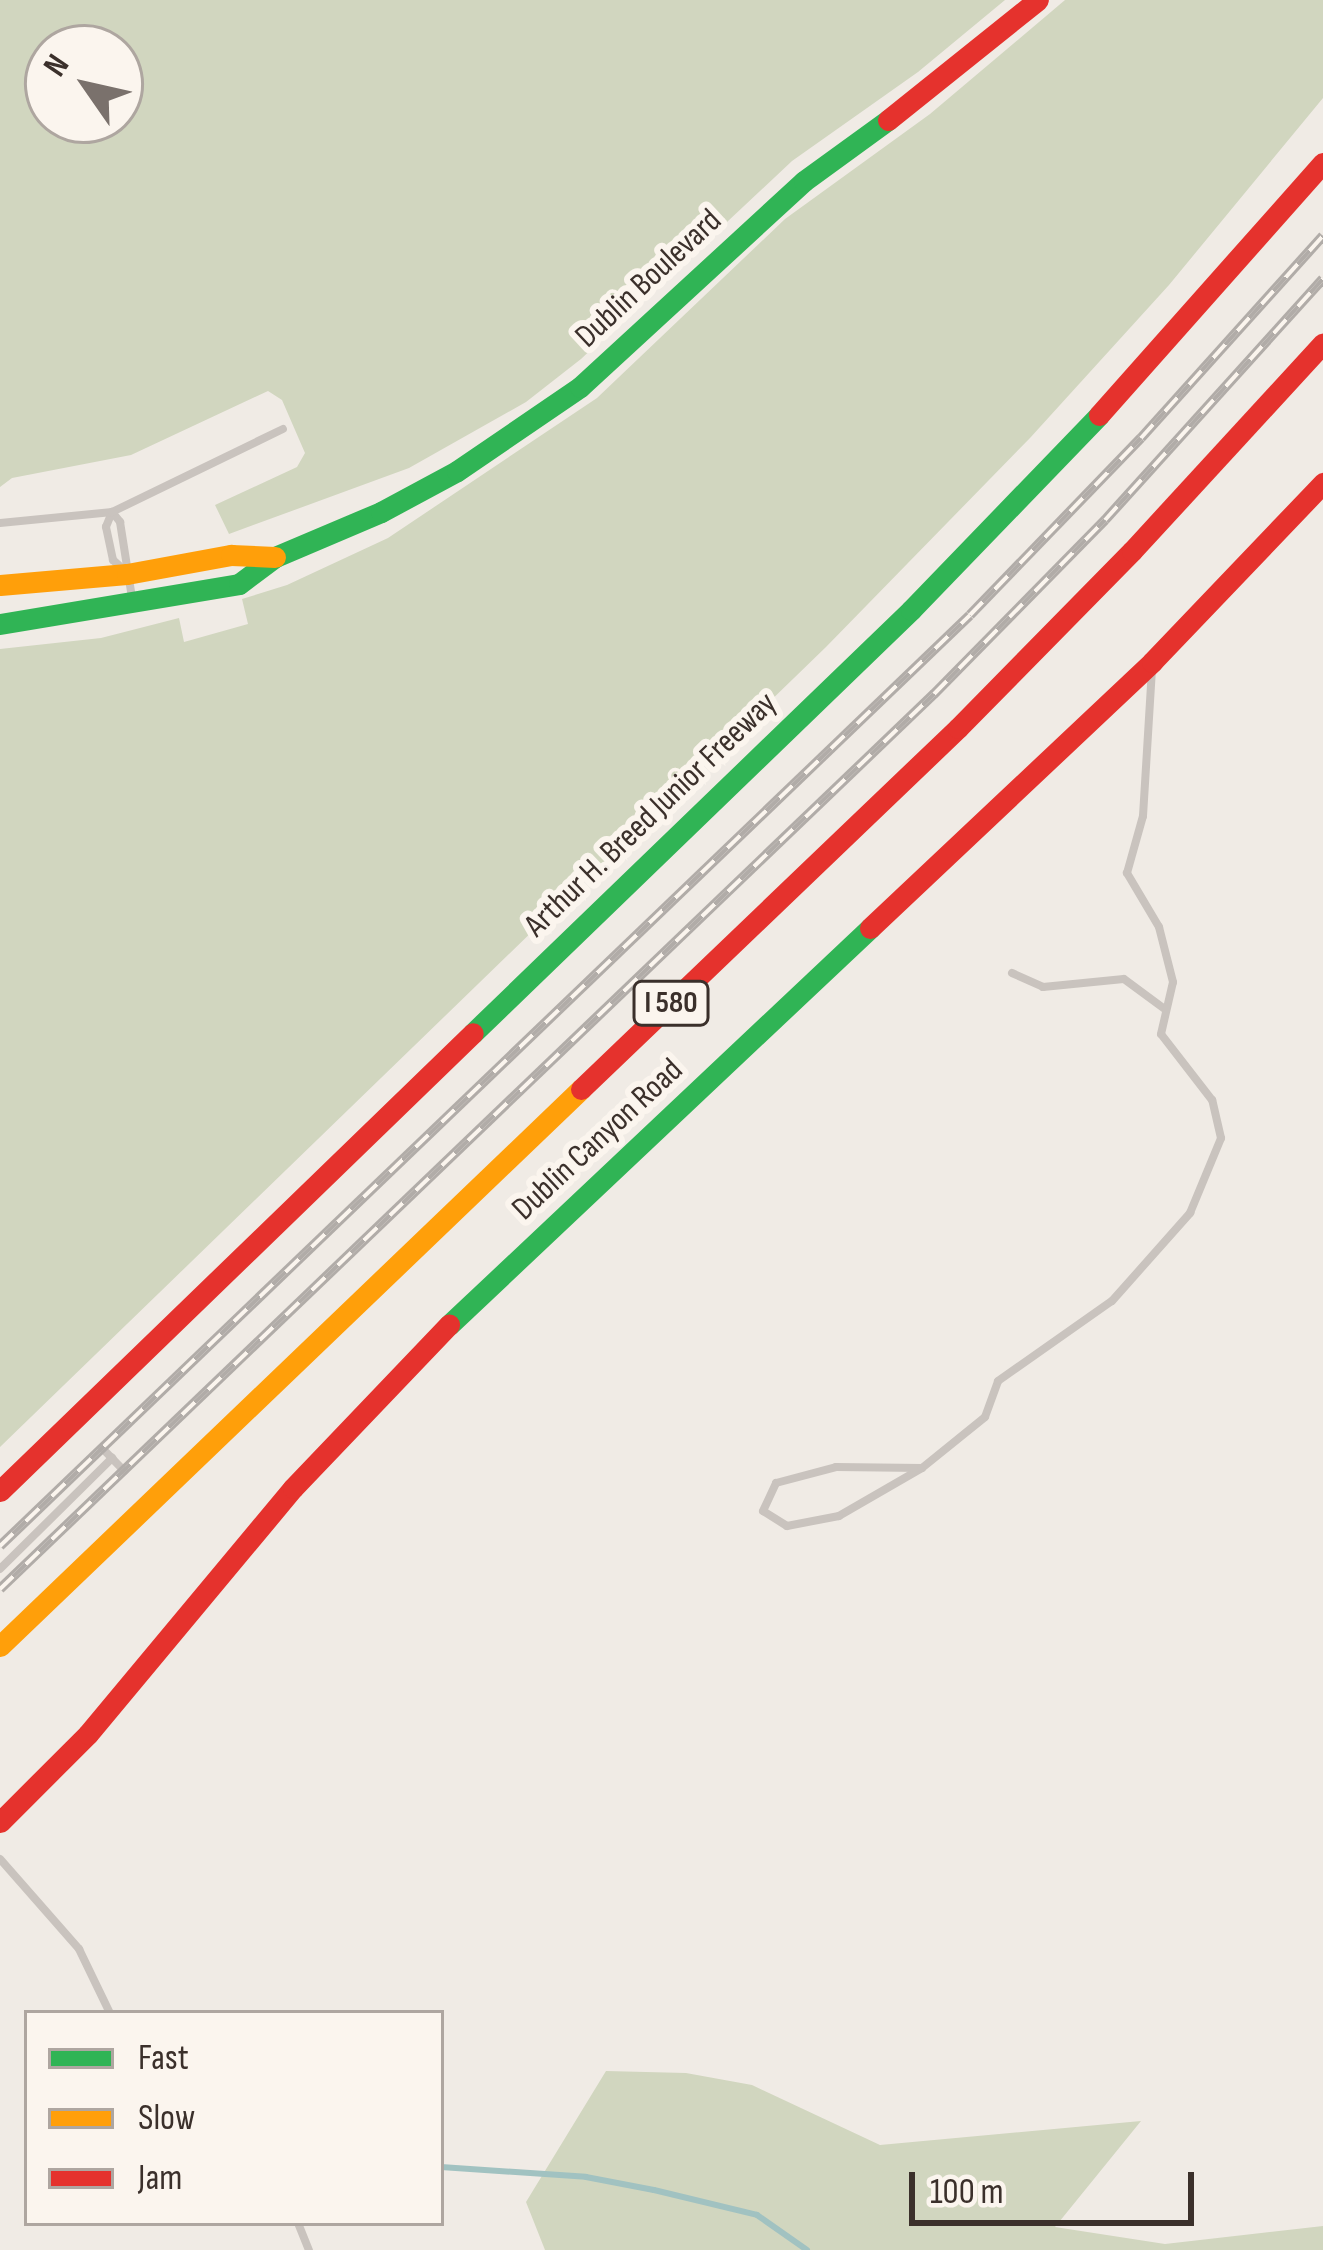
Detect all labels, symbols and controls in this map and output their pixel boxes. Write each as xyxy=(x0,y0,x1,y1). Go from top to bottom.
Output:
north arrow xyxy=(24,24,144,144)
text: N xyxy=(35,47,78,84)
street label: Dublin Boulevard xyxy=(568,201,730,357)
street label: Arthur H. Breed Junior Freeway xyxy=(517,684,785,946)
road number: I 580 xyxy=(632,979,710,1027)
street label: Dublin Canyon Road xyxy=(505,1051,691,1229)
legend xyxy=(24,2010,444,2226)
text: Fast xyxy=(138,2037,189,2080)
text: Slow xyxy=(138,2097,195,2140)
scale bar xyxy=(915,2148,1200,2222)
text: Jam xyxy=(138,2157,182,2200)
text: 100 m xyxy=(930,2171,1004,2214)

